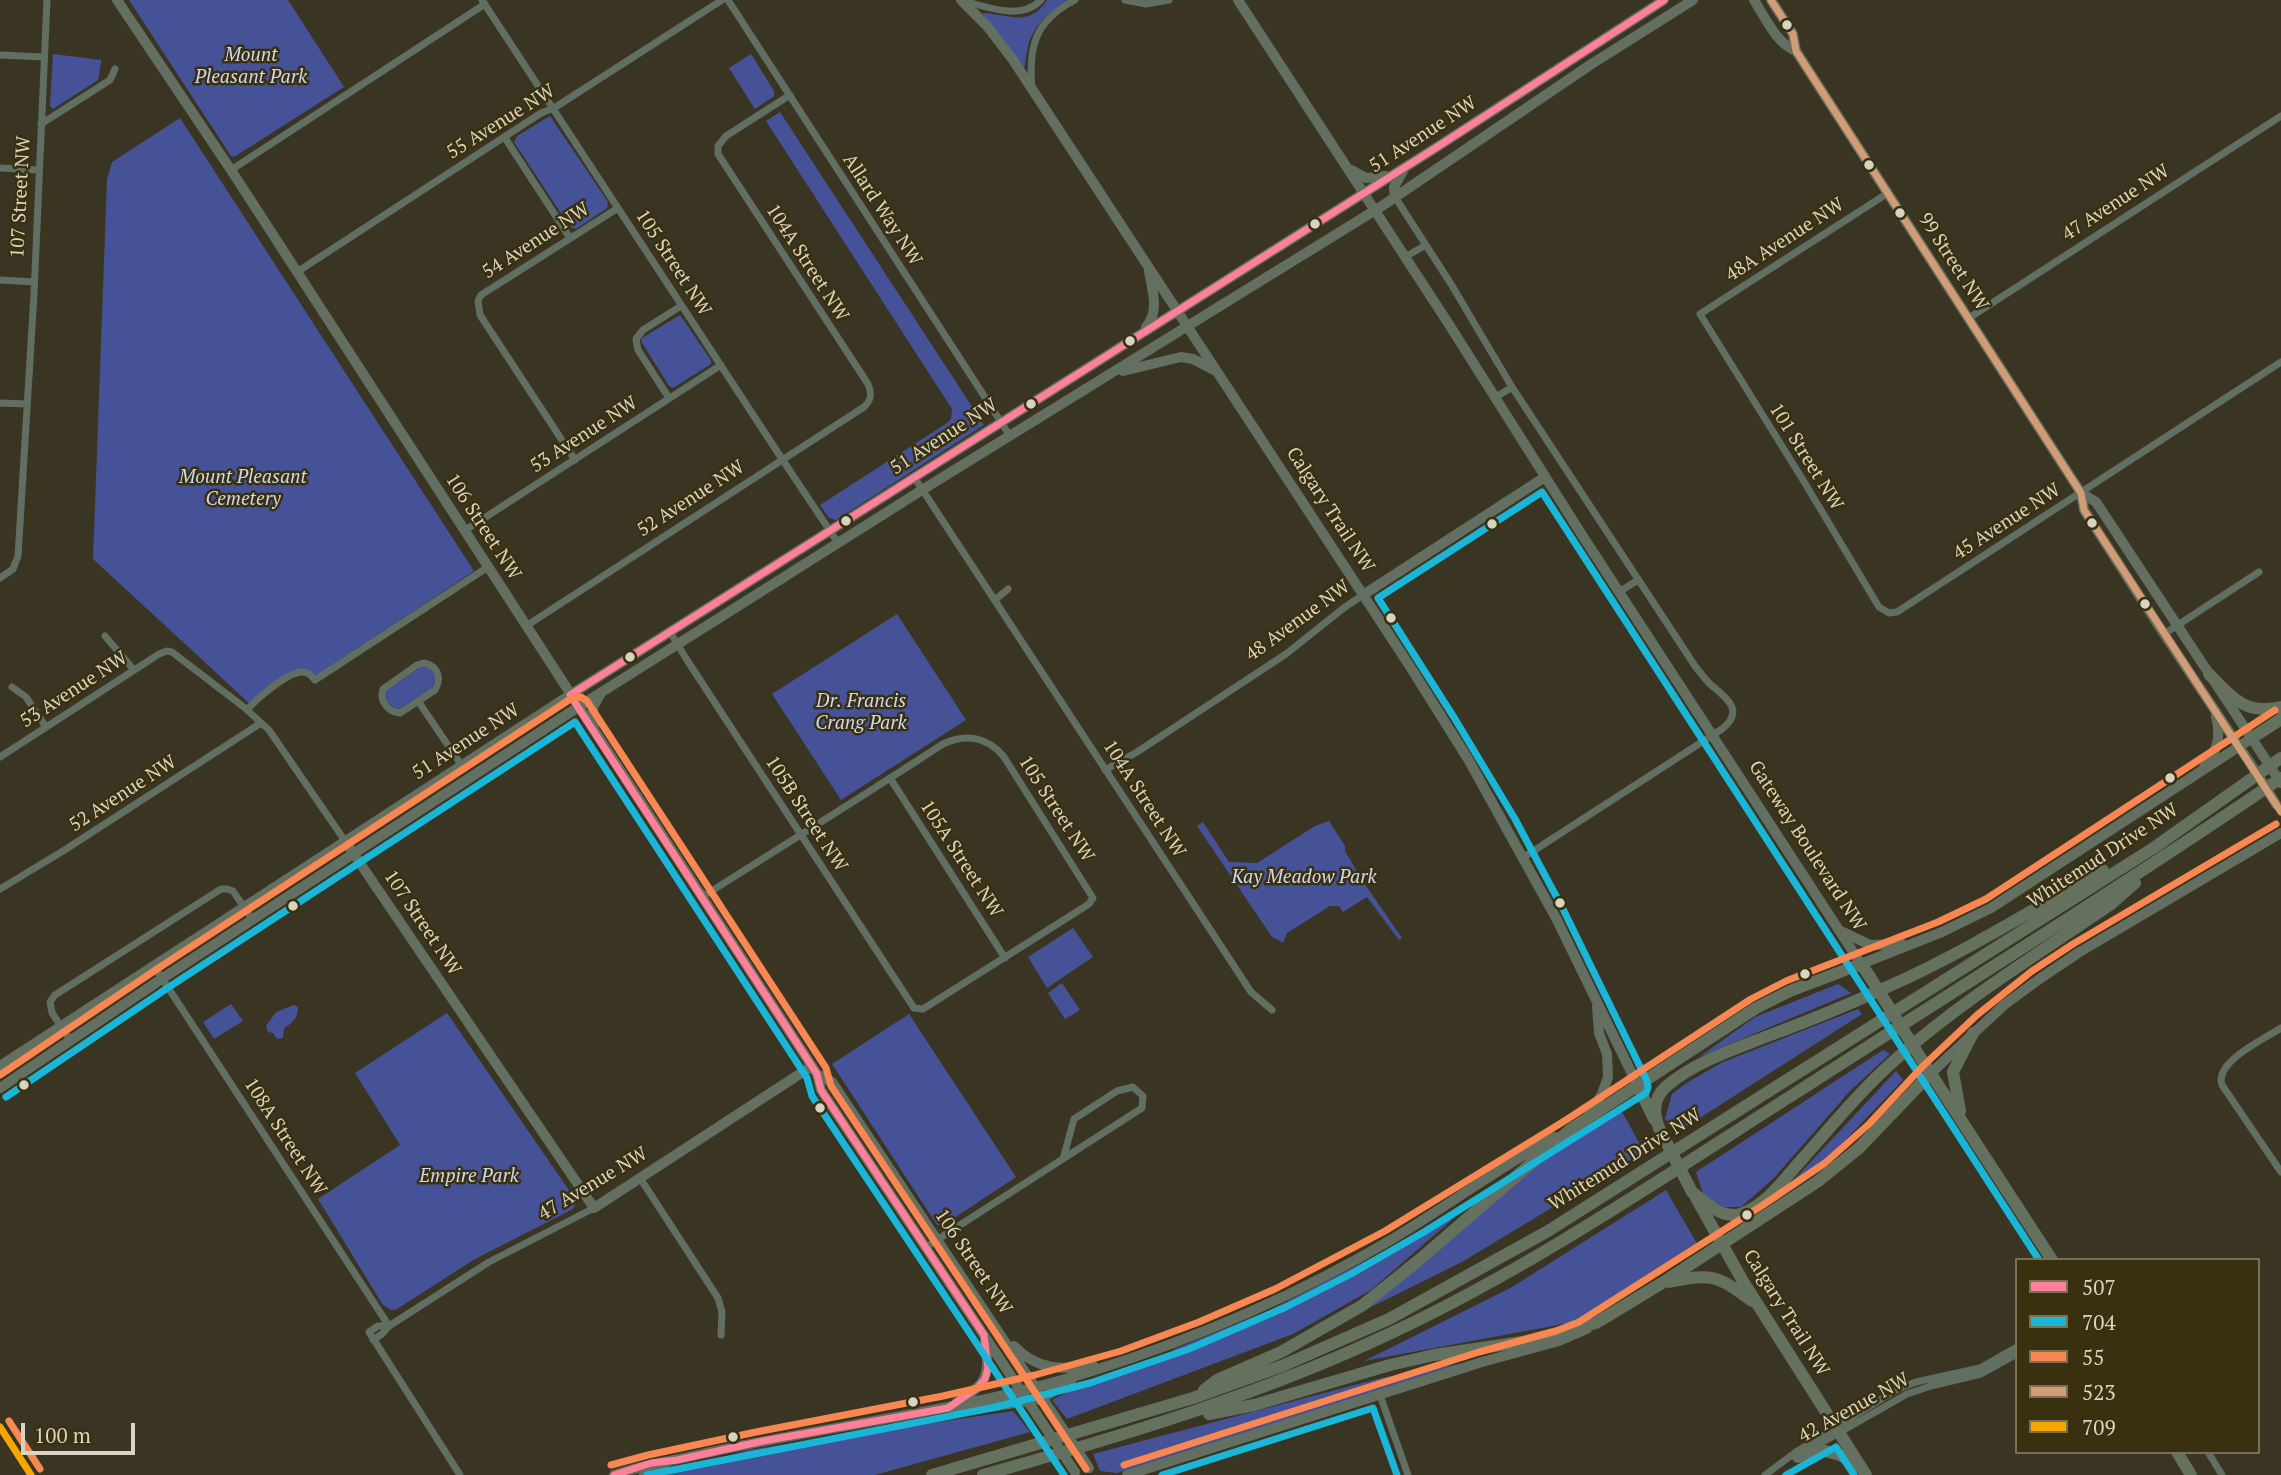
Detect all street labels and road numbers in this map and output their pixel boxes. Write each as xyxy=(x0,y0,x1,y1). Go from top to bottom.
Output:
street label: 55 Avenue NW xyxy=(443,80,559,164)
street label: 51 Avenue NW xyxy=(1365,92,1481,178)
street label: 107 Street NW xyxy=(6,136,36,258)
street label: Allard Way NW xyxy=(837,150,927,270)
street label: 47 Avenue NW xyxy=(2058,160,2174,246)
street label: 48A Avenue NW xyxy=(1722,193,1848,287)
street label: 54 Avenue NW xyxy=(478,198,594,284)
street label: 104A Street NW xyxy=(761,200,853,326)
street label: 105 Street NW xyxy=(630,206,716,320)
street label: 99 Street NW xyxy=(1913,209,1993,315)
street label: 53 Avenue NW xyxy=(526,392,642,478)
street label: 51 Avenue NW xyxy=(886,394,1002,480)
street label: 101 Street NW xyxy=(1764,399,1848,515)
street label: Calgary Trail NW xyxy=(1281,443,1379,577)
street label: 52 Avenue NW xyxy=(633,456,749,542)
street label: 106 Street NW xyxy=(440,470,526,584)
street label: 45 Avenue NW xyxy=(1949,479,2065,565)
street label: 48 Avenue NW xyxy=(1241,576,1355,666)
street label: 53 Avenue NW xyxy=(16,647,132,733)
street label: 51 Avenue NW xyxy=(408,699,524,785)
street label: 104A Street NW xyxy=(1098,736,1190,862)
street label: 52 Avenue NW xyxy=(65,751,181,837)
street label: 105B Street NW xyxy=(760,752,852,876)
street label: 105 Street NW xyxy=(1013,752,1099,866)
street label: Gateway Boulevard NW xyxy=(1743,757,1871,935)
street label: 105A Street NW xyxy=(915,796,1007,922)
street label: Whitemud Drive NW xyxy=(2023,799,2183,913)
street label: 107 Street NW xyxy=(378,866,466,980)
street label: 108A Street NW xyxy=(239,1074,331,1200)
street label: Whitemud Drive NW xyxy=(1545,1104,1705,1216)
street label: 47 Avenue NW xyxy=(534,1142,652,1226)
street label: 106 Street NW xyxy=(929,1205,1017,1319)
street label: Calgary Trail NW xyxy=(1738,1246,1834,1380)
street label: 42 Avenue NW xyxy=(1795,1368,1913,1448)

